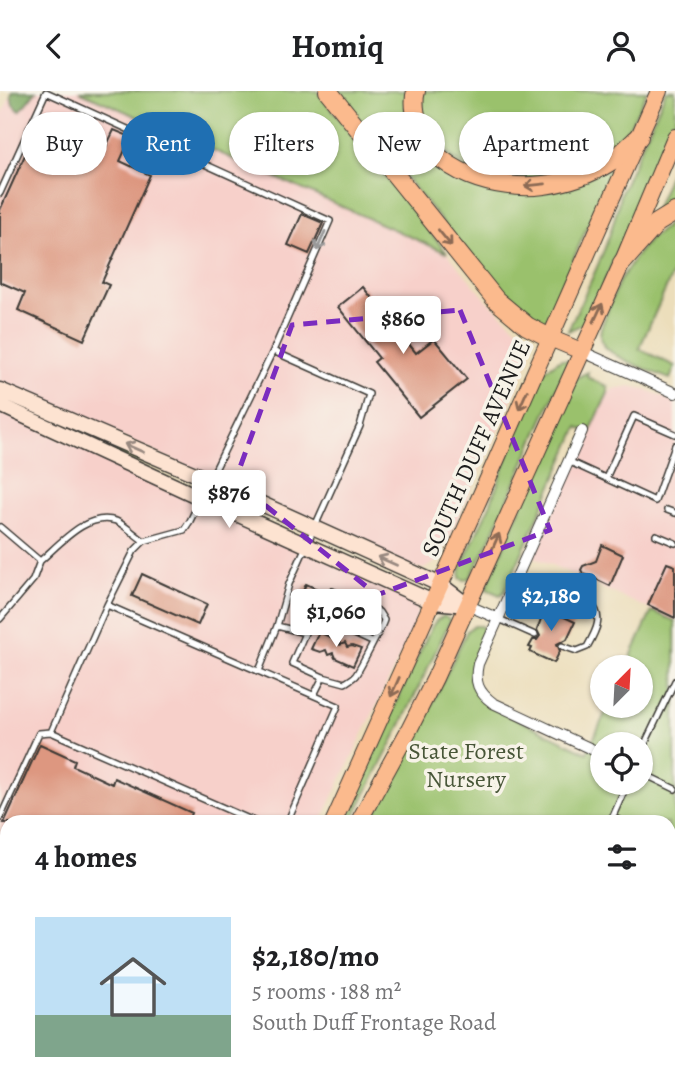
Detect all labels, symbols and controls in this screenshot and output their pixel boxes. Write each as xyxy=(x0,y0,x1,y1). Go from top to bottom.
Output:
text: Homiq xyxy=(291,24,384,68)
icon: back xyxy=(35,27,73,65)
icon: person xyxy=(602,27,640,65)
chip: Buy xyxy=(21,112,107,175)
chip: Rent xyxy=(121,112,215,175)
chip: Filters xyxy=(229,112,339,175)
chip: New xyxy=(353,112,445,175)
chip: Apartment xyxy=(459,112,614,175)
one-way arrow xyxy=(525,179,547,192)
one-way arrow xyxy=(438,228,453,246)
one-way arrow xyxy=(314,230,327,251)
pin: $860 xyxy=(362,296,444,356)
text: $860 xyxy=(381,303,425,334)
one-way arrow xyxy=(591,303,605,324)
street label: SOUTH DUFF AVENUE xyxy=(414,335,538,561)
one-way arrow xyxy=(515,389,528,410)
one-way arrow xyxy=(124,441,146,454)
pin: $876 xyxy=(188,471,270,530)
text: $876 xyxy=(208,477,250,508)
one-way arrow xyxy=(489,533,502,554)
one-way arrow xyxy=(377,554,398,567)
pin: $2,180 xyxy=(494,573,608,633)
text: $2,180 xyxy=(522,580,580,611)
pin: $1,060 xyxy=(279,589,393,649)
text: $1,060 xyxy=(306,596,366,627)
north arrow xyxy=(590,655,653,717)
map controls xyxy=(590,655,653,795)
one-way arrow xyxy=(388,676,401,697)
button: locate xyxy=(590,732,653,795)
park label: State Forest Nursery xyxy=(408,735,524,795)
text: 4 homes xyxy=(35,837,137,877)
icon: filters xyxy=(603,838,641,876)
text: $2,180/mo xyxy=(252,936,379,976)
icon: home xyxy=(91,945,175,1029)
text: 5 rooms · 188 m² xyxy=(252,976,401,1007)
text: South Duff Frontage Road xyxy=(252,1007,496,1038)

